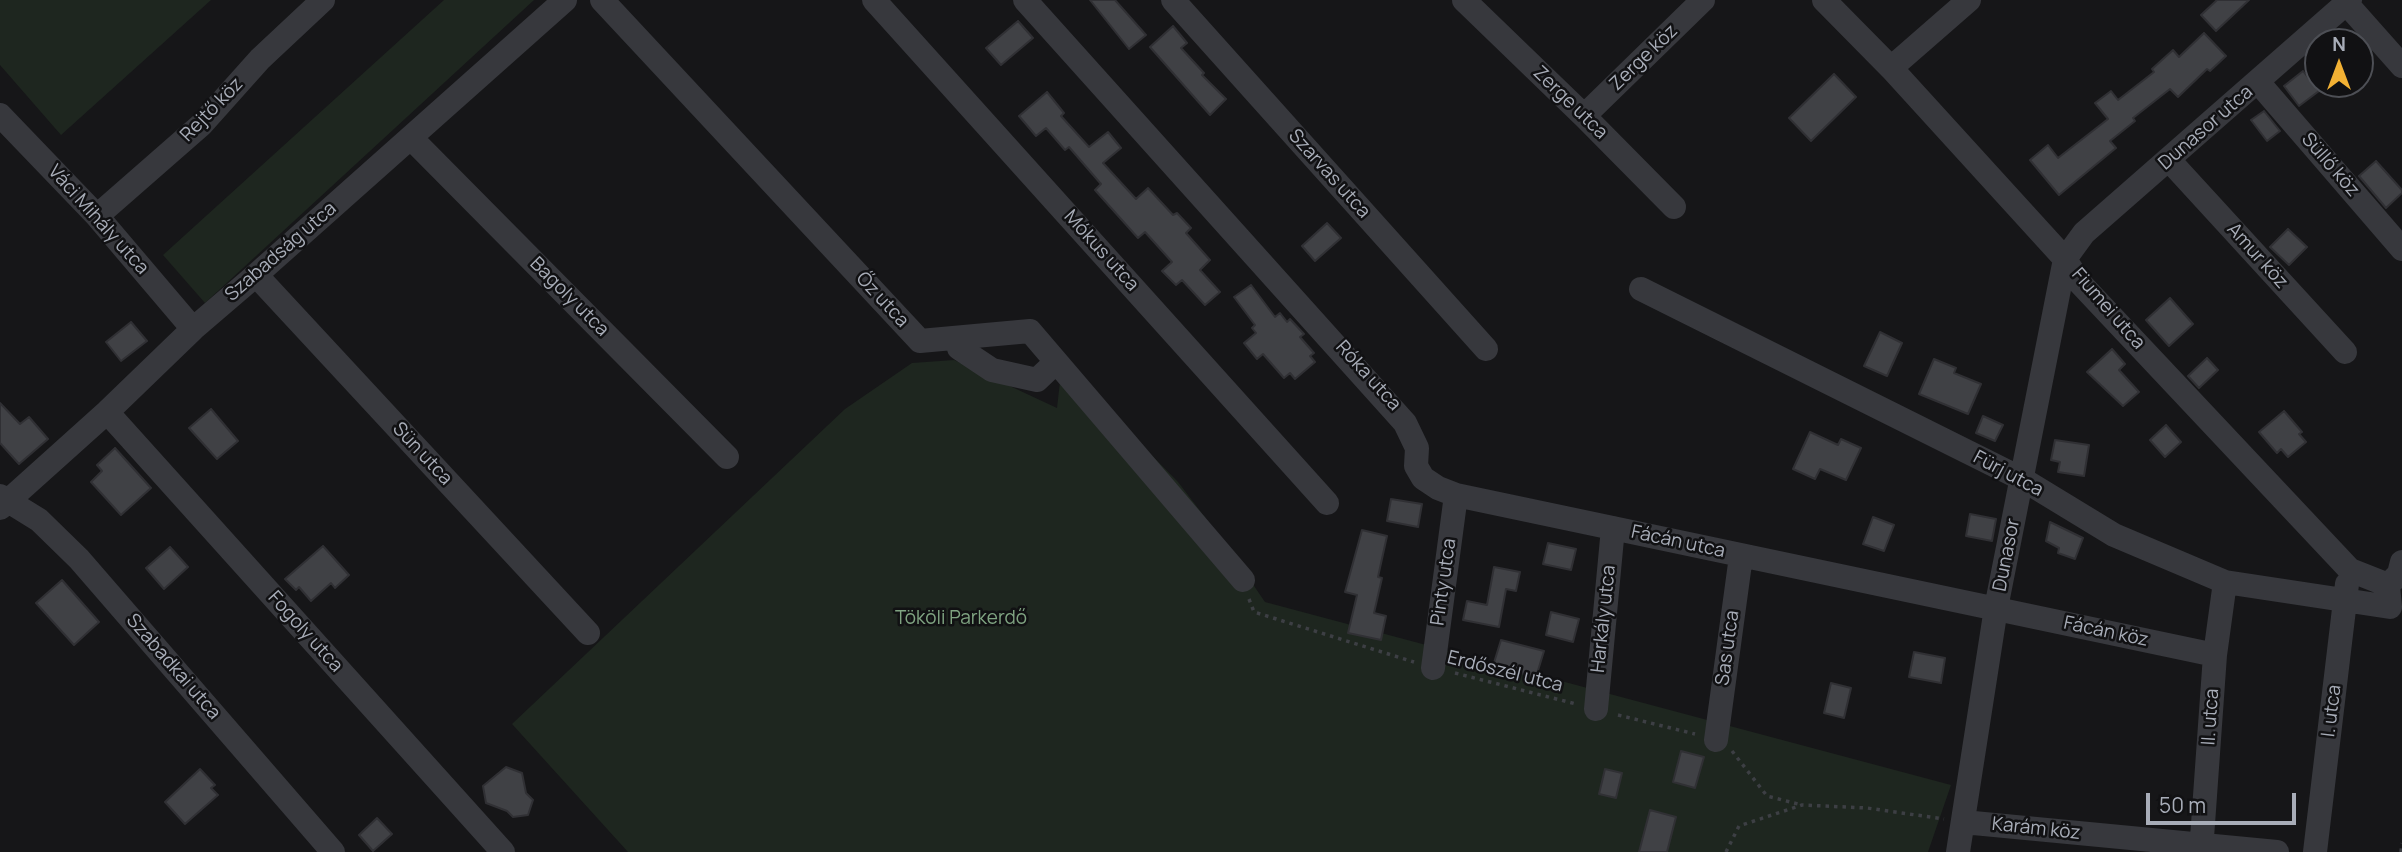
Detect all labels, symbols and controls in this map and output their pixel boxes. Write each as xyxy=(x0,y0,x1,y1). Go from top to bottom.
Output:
street label: Zerge köz xyxy=(1605,20,1683,96)
north arrow xyxy=(2304,28,2374,98)
text: N xyxy=(2332,31,2346,57)
street label: Zerge utca xyxy=(1528,62,1612,144)
street label: Rejtő köz xyxy=(176,73,248,147)
street label: Dunasor utca xyxy=(2154,81,2258,175)
street label: Szarvas utca xyxy=(1283,125,1375,223)
street label: Süllő köz xyxy=(2296,128,2364,202)
street label: Váci Mihály utca xyxy=(43,160,153,280)
street label: Szabadság utca xyxy=(221,197,341,307)
street label: Mókus utca xyxy=(1059,206,1143,296)
street label: Amur köz xyxy=(2222,219,2292,293)
street label: Bagoly utca xyxy=(525,253,613,341)
street label: Fiumei utca xyxy=(2067,264,2149,354)
street label: Őz utca xyxy=(851,268,913,332)
street label: Róka utca xyxy=(1331,336,1405,416)
street label: Sün utca xyxy=(387,418,457,490)
street label: Fürj utca xyxy=(1969,446,2047,502)
street label: Dunasor xyxy=(1989,517,2025,593)
street label: Fácán utca xyxy=(1629,521,1727,563)
street label: Pinty utca xyxy=(1427,537,1461,627)
street label: Harkály utca xyxy=(1587,564,1621,674)
street label: Fogoly utca xyxy=(263,587,347,677)
park label: Tököli Parkerdő xyxy=(895,608,1027,630)
street label: Sas utca xyxy=(1711,609,1745,687)
street label: Szabadkai utca xyxy=(121,610,225,724)
street label: Fácán köz xyxy=(2062,612,2150,652)
street label: Erdőszél utca xyxy=(1445,647,1565,697)
street label: I. utca xyxy=(2317,684,2347,738)
street label: II. utca xyxy=(2198,688,2224,746)
scale bar xyxy=(2150,778,2300,822)
text: 50 m xyxy=(2159,791,2206,819)
street label: Karám köz xyxy=(1991,813,2081,845)

